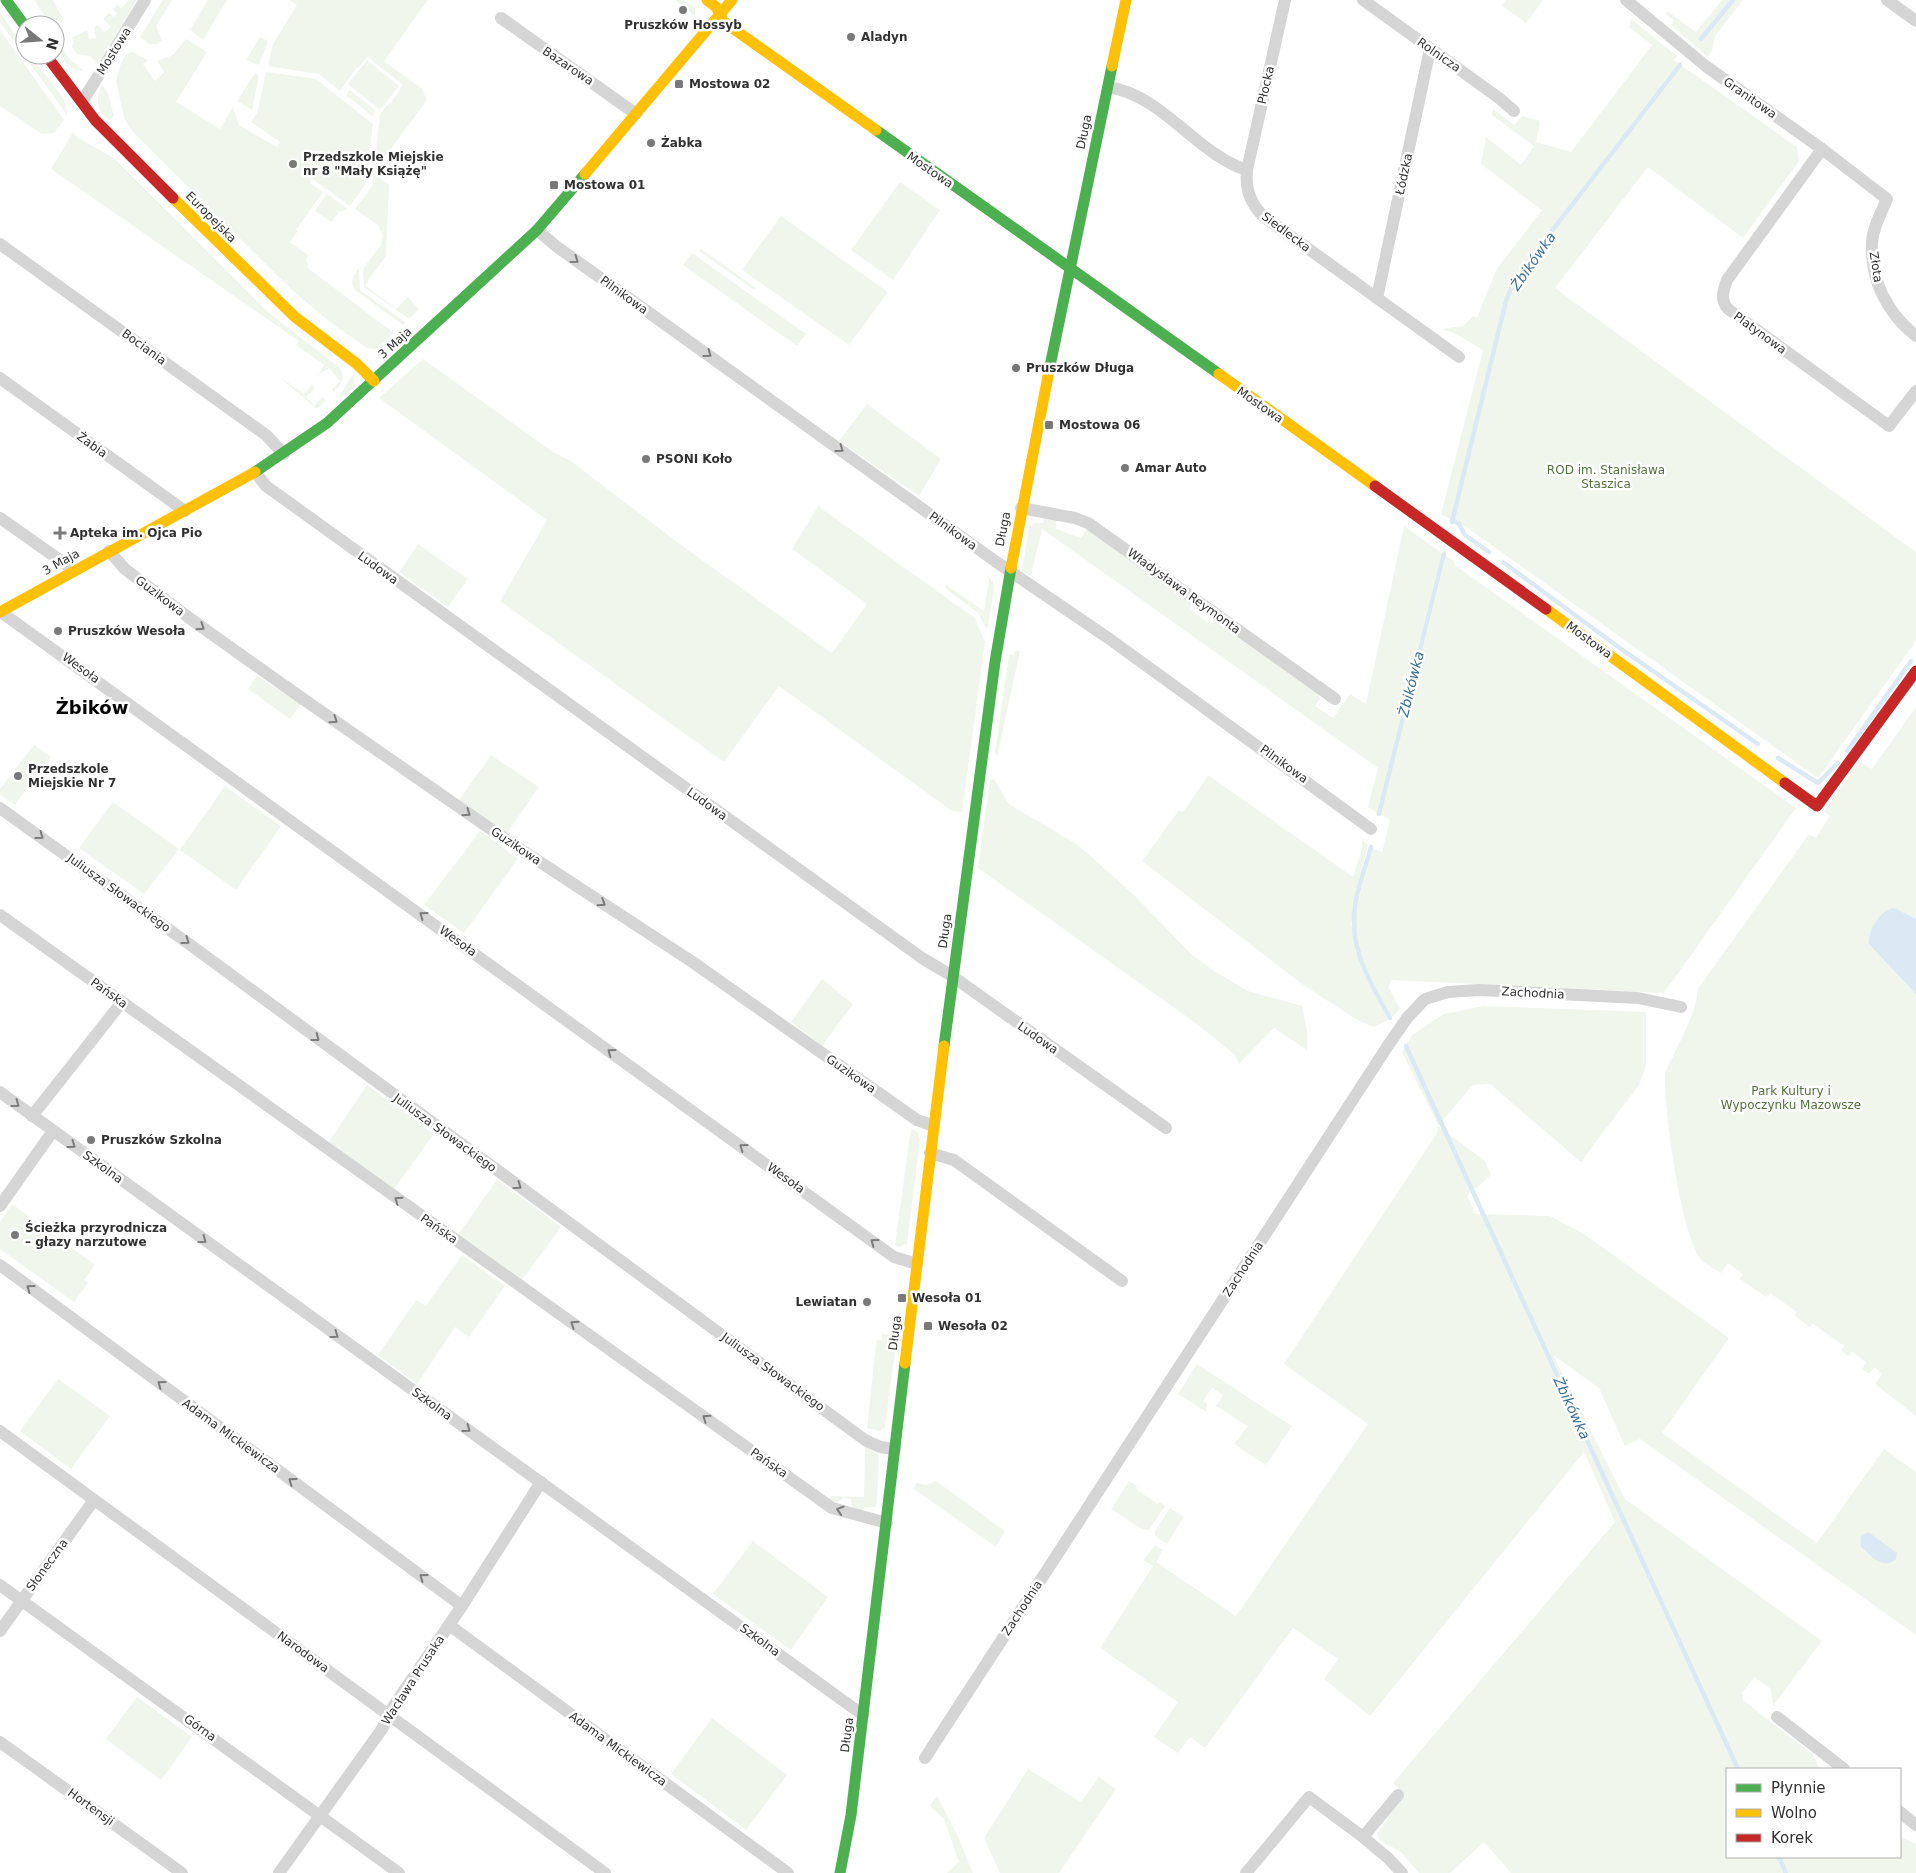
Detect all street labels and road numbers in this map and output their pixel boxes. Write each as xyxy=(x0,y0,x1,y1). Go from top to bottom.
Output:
street label: Mostowa xyxy=(94,25,134,77)
street label: Rolnicza xyxy=(1415,35,1463,75)
street label: Bazarowa xyxy=(540,44,596,88)
street label: Płocka xyxy=(1255,65,1277,105)
street label: Granitowa xyxy=(1721,75,1779,121)
street label: Długa xyxy=(1073,113,1095,151)
street label: Mostowa xyxy=(904,149,956,191)
street label: Łódzka xyxy=(1393,152,1415,197)
street label: Europejska xyxy=(183,189,239,245)
street label: Siedlecka xyxy=(1259,209,1313,255)
street label: Złota xyxy=(1867,251,1885,283)
street label: Pilnikowa xyxy=(597,273,651,317)
street label: Platynowa xyxy=(1731,309,1789,357)
street label: 3 Maja xyxy=(376,324,414,362)
street label: Bociania xyxy=(119,326,169,368)
street label: Mostowa xyxy=(1234,384,1286,426)
street label: Żabia xyxy=(74,429,110,461)
street label: Pilnikowa xyxy=(926,509,980,553)
street label: Długa xyxy=(993,510,1013,548)
street label: Władysława Reymonta xyxy=(1125,545,1243,637)
street label: 3 Maja xyxy=(40,546,82,578)
street label: Ludowa xyxy=(355,549,401,587)
street label: Guzikowa xyxy=(133,573,187,619)
street label: Mostowa xyxy=(1563,619,1615,661)
street label: Wesoła xyxy=(60,650,102,686)
street label: Pilnikowa xyxy=(1257,742,1311,786)
street label: Ludowa xyxy=(684,785,730,823)
street label: Guzikowa xyxy=(488,824,544,868)
street label: Juliusza Słowackiego xyxy=(64,850,173,935)
street label: Długa xyxy=(936,913,954,949)
street label: Wesoła xyxy=(437,923,479,959)
street label: Pańska xyxy=(88,975,130,1011)
street label: Zachodnia xyxy=(1501,984,1565,1002)
street label: Ludowa xyxy=(1015,1019,1061,1057)
street label: Guzikowa xyxy=(823,1052,879,1096)
street label: Juliusza Słowackiego xyxy=(390,1090,499,1175)
street label: Szkolna xyxy=(80,1148,126,1186)
street label: Wesoła xyxy=(765,1160,807,1196)
street label: Pańska xyxy=(418,1211,460,1247)
street label: Zachodnia xyxy=(1220,1239,1266,1299)
street label: Długa xyxy=(886,1315,904,1351)
street label: Juliusza Słowackiego xyxy=(718,1329,827,1414)
street label: Szkolna xyxy=(409,1385,455,1423)
street label: Adama Mickiewicza xyxy=(179,1396,283,1476)
street label: Pańska xyxy=(748,1445,790,1481)
street label: Słoneczna xyxy=(23,1536,71,1594)
street label: Zachodnia xyxy=(999,1578,1045,1638)
street label: Szkolna xyxy=(737,1621,783,1659)
street label: Narodowa xyxy=(274,1629,332,1675)
street label: Wacława Prusaka xyxy=(379,1633,447,1727)
street label: Adama Mickiewicza xyxy=(566,1709,670,1789)
street label: Górna xyxy=(181,1712,219,1744)
street label: Długa xyxy=(838,1717,856,1753)
street label: Hortensji xyxy=(65,1785,117,1829)

